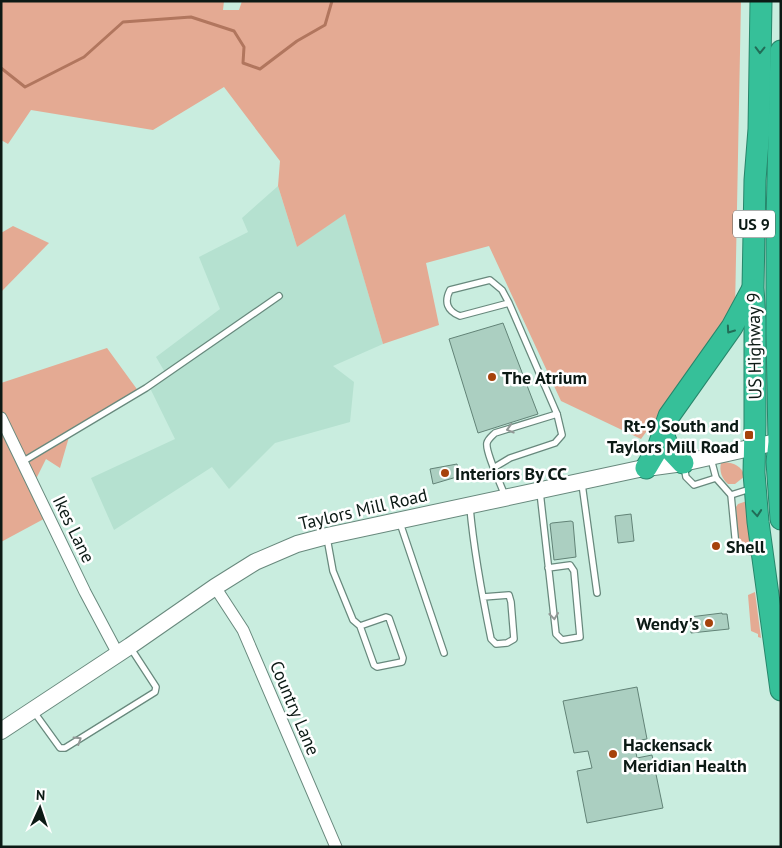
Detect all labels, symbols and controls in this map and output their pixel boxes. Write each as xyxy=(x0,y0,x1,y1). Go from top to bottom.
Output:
one-way arrow xyxy=(755,46,765,54)
road number: US 9 xyxy=(733,210,775,238)
street label: US Highway 9 xyxy=(742,292,766,400)
one-way arrow xyxy=(727,324,736,334)
place label: The Atrium xyxy=(502,366,587,389)
marker: The Atrium xyxy=(486,371,498,383)
place label: Rt-9 South and Taylors Mill Road xyxy=(607,414,739,458)
one-way arrow xyxy=(507,423,515,433)
marker: Rt-9 South and Taylors Mill Road xyxy=(743,429,755,441)
place label: Interiors By CC xyxy=(455,462,567,485)
marker: Interiors By CC xyxy=(439,467,451,479)
street label: Taylors Mill Road xyxy=(296,483,430,535)
street label: Ikes Lane xyxy=(48,492,100,566)
one-way arrow xyxy=(752,510,763,518)
place label: Shell xyxy=(726,535,766,558)
marker: Shell xyxy=(710,540,722,552)
one-way arrow xyxy=(548,612,559,620)
place label: Wendy's xyxy=(636,612,699,635)
marker: Wendy's xyxy=(703,617,715,629)
street label: Country Lane xyxy=(265,657,325,759)
place label: Hackensack Meridian Health xyxy=(623,733,747,777)
one-way arrow xyxy=(72,737,81,747)
marker: Hackensack Meridian Health xyxy=(607,748,619,760)
north arrow xyxy=(15,783,65,833)
text: N xyxy=(36,786,46,804)

